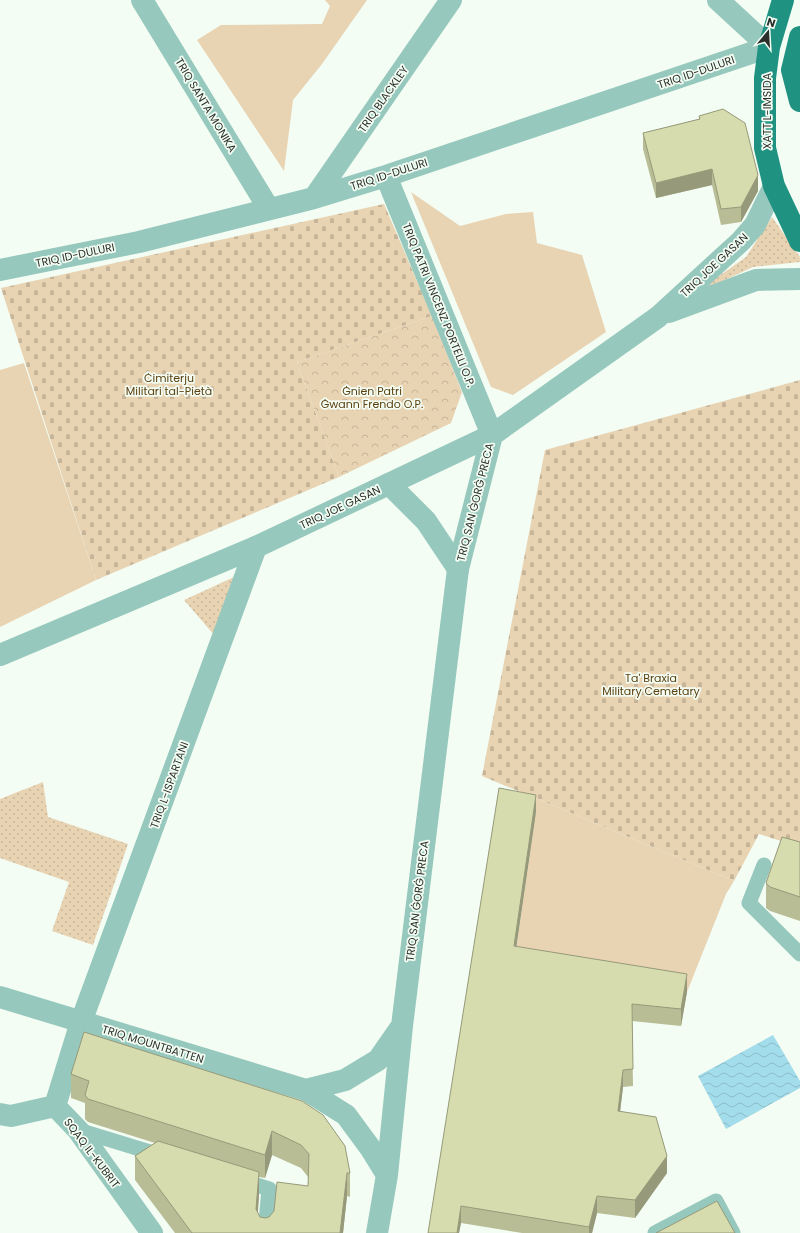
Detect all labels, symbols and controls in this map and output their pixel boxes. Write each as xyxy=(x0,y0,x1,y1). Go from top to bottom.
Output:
north arrow xyxy=(748,12,788,52)
text: N xyxy=(765,14,778,31)
street label: TRIQ ID-DULURI xyxy=(655,51,737,93)
street label: TRIQ SANTA MONIKA xyxy=(171,55,241,156)
street label: TRIQ BLACKLEY xyxy=(354,62,412,135)
street label: XATT L-IMSIDA xyxy=(759,72,775,149)
street label: TRIQ ID-DULURI xyxy=(348,154,430,194)
street label: TRIQ PATRI VINCENZ PORTELLI O.P. xyxy=(399,221,479,389)
street label: TRIQ JOE GASAN xyxy=(677,229,751,301)
street label: TRIQ ID-DULURI xyxy=(34,239,116,271)
park label: Ċimiterju Militari tal-Pietà xyxy=(126,370,212,399)
park label: Ġnien Patri Ġwann Frendo O.P. xyxy=(321,383,423,412)
street label: TRIQ SAN ĠORĠ PRECA xyxy=(453,441,498,563)
street label: TRIQ JOE GASAN xyxy=(297,481,383,533)
park label: Ta' Braxia Military Cemetary xyxy=(602,670,701,699)
street label: TRIQ L-ISPARTANI xyxy=(146,739,192,831)
street label: TRIQ SAN ĠORĠ PRECA xyxy=(402,839,432,962)
street label: TRIQ MOUNTBATTEN xyxy=(100,1021,206,1067)
street label: SQAQ IL-KUBRIT xyxy=(60,1115,124,1191)

